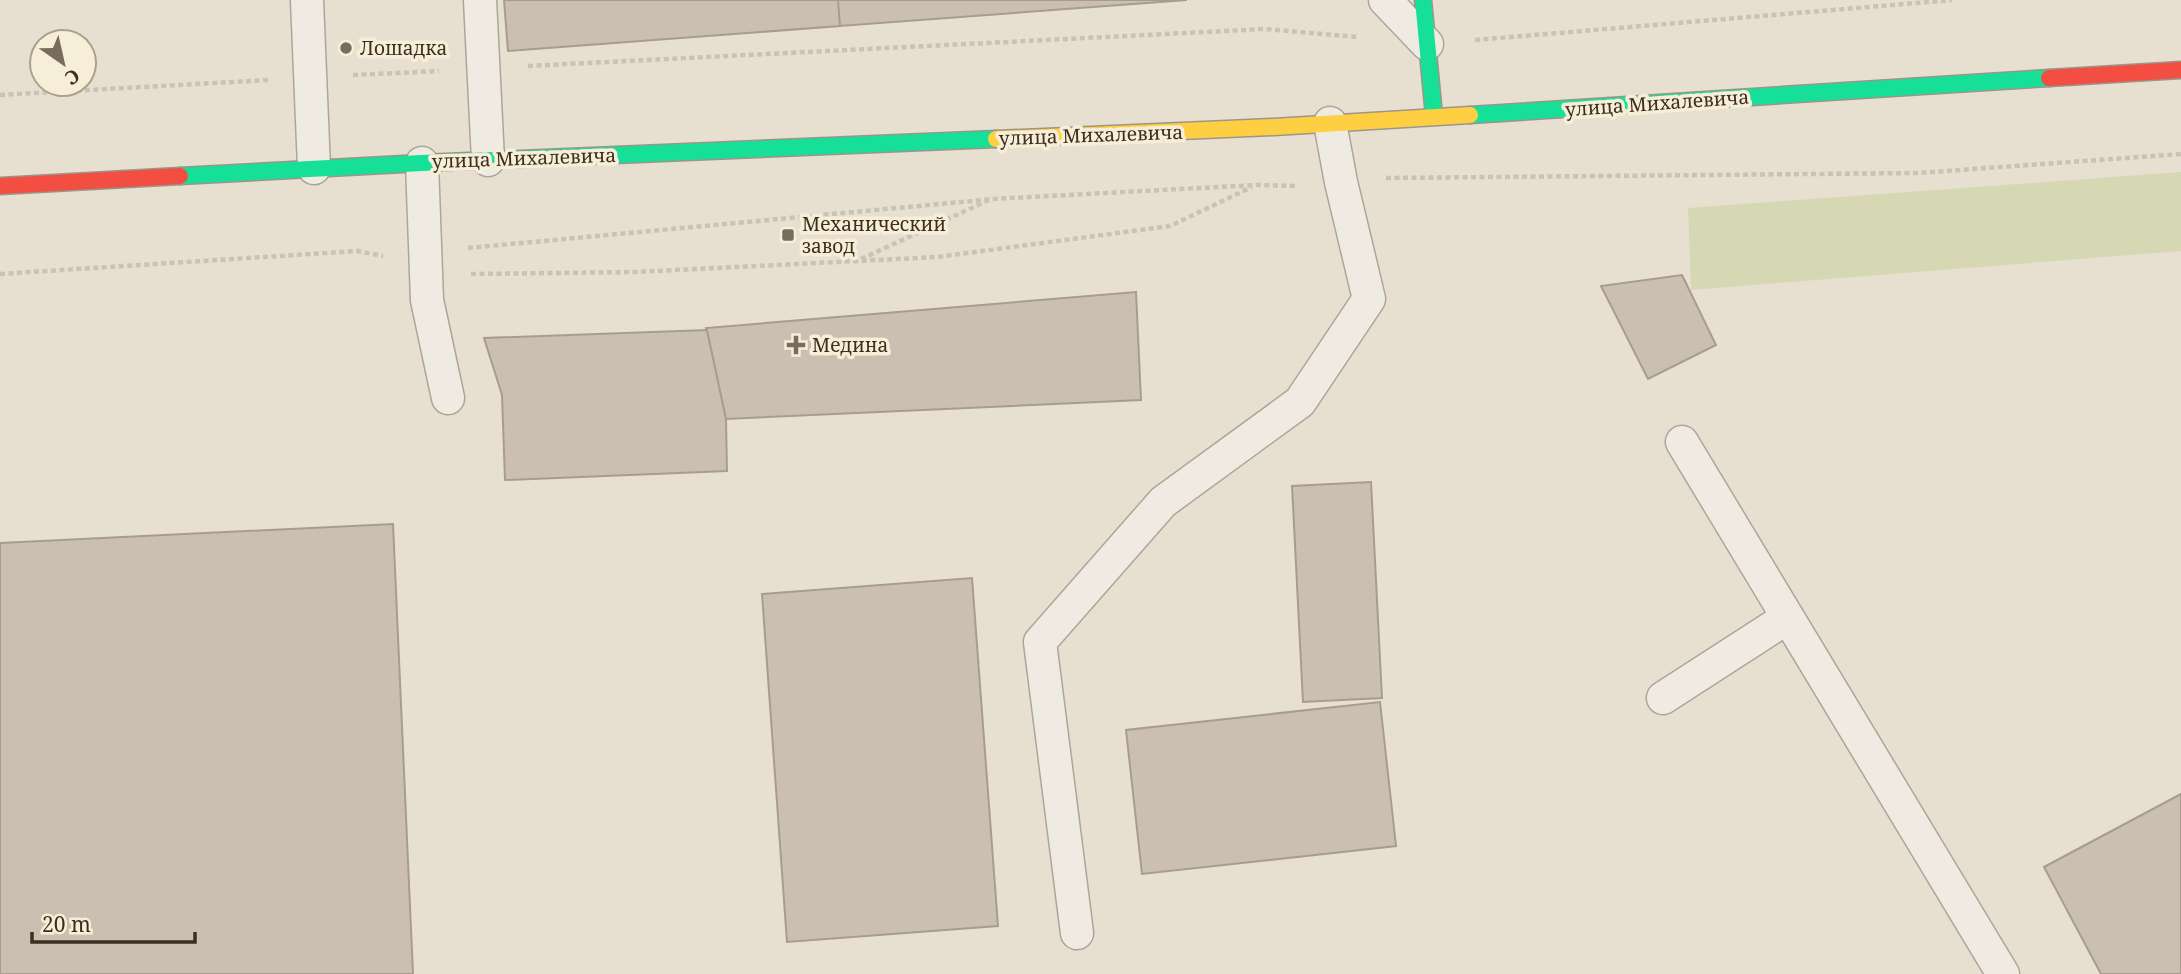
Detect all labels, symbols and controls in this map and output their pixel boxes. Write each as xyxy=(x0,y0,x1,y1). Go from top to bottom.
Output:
north arrow xyxy=(28,28,98,98)
place label: Лошадка xyxy=(360,35,447,61)
marker: Лошадка xyxy=(338,40,354,56)
text: С xyxy=(60,63,85,91)
street label: улица Михалевича xyxy=(1564,84,1750,122)
street label: улица Михалевича xyxy=(998,119,1184,151)
street label: улица Михалевича xyxy=(431,142,617,174)
place label: Механический завод xyxy=(802,211,946,259)
marker: Механический завод xyxy=(780,227,796,243)
place label: Медина xyxy=(812,332,888,358)
marker: Медина xyxy=(786,335,806,355)
scale bar xyxy=(32,900,194,944)
text: 20 m xyxy=(42,910,91,938)

